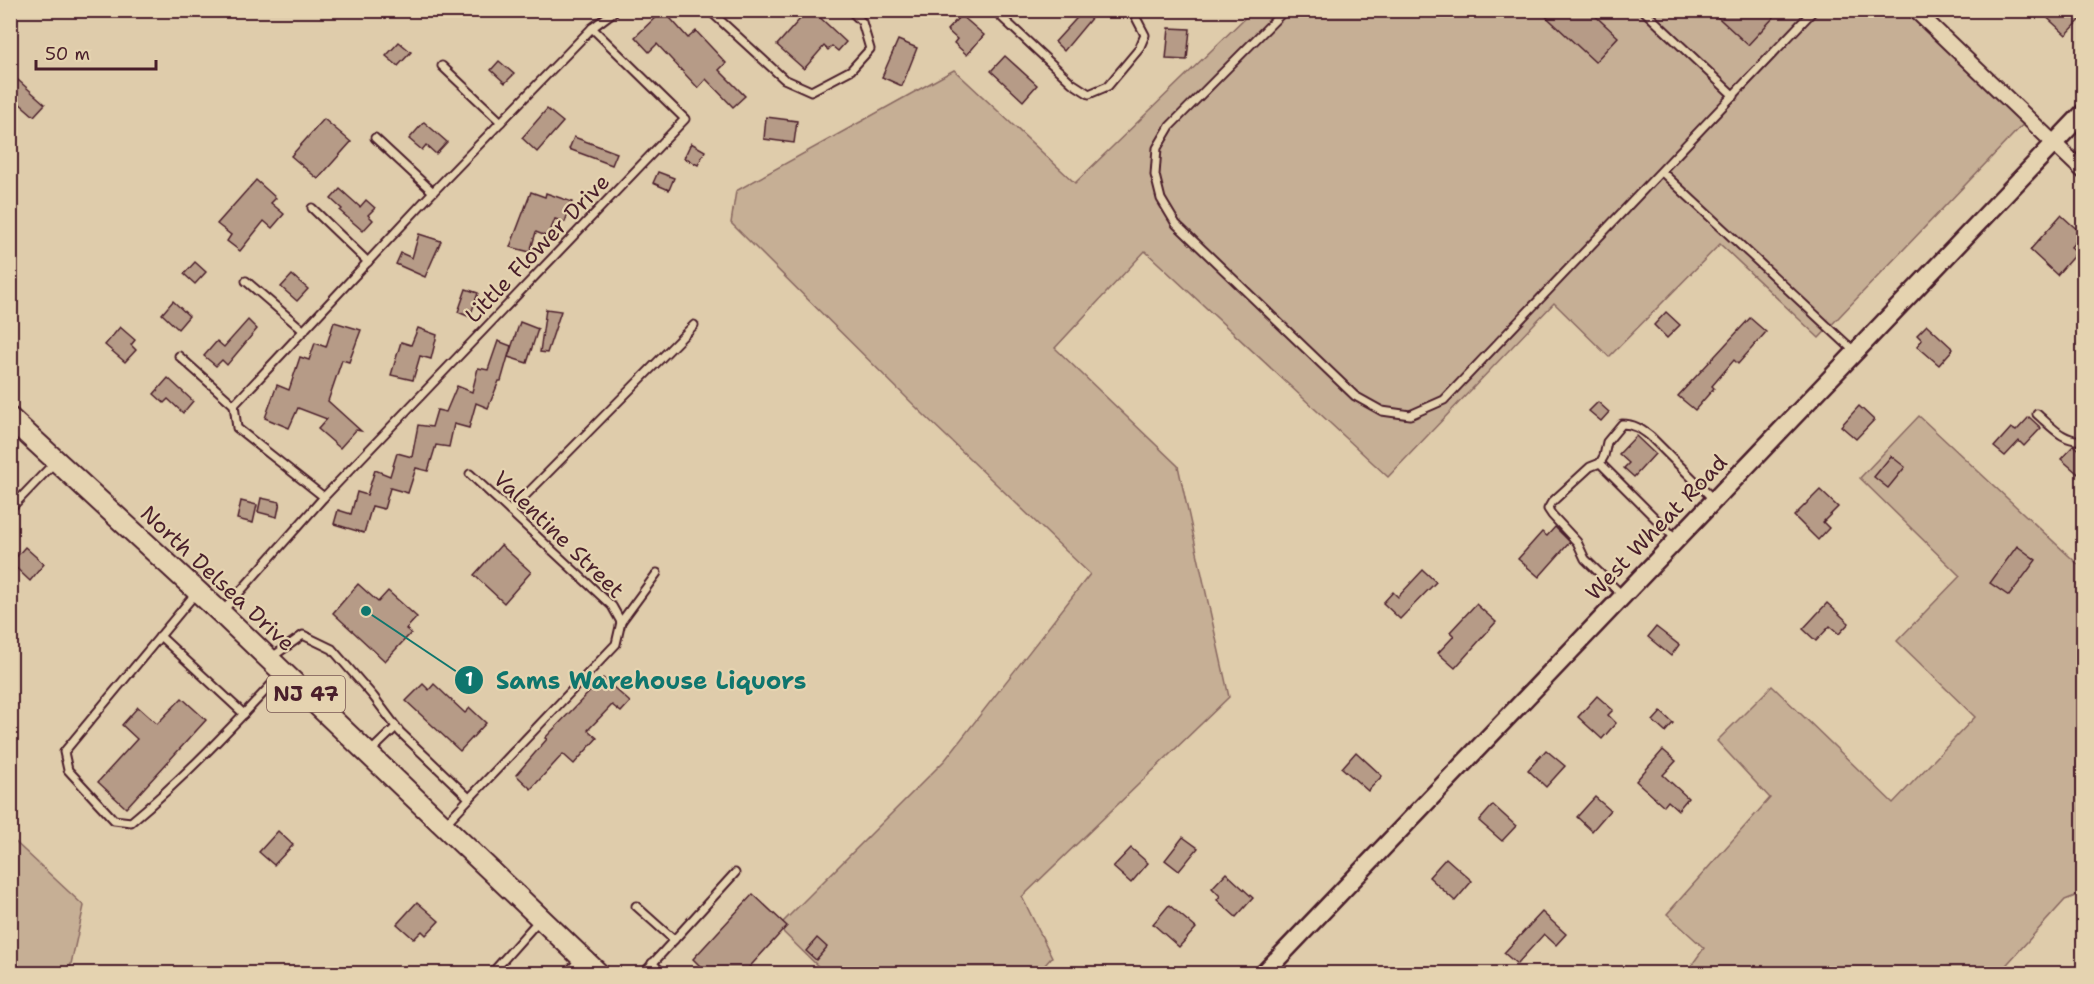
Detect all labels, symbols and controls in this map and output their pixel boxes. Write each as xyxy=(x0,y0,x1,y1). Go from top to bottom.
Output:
scale bar xyxy=(36,33,156,71)
text: 50 m xyxy=(45,42,90,66)
street label: Little Flower Drive xyxy=(459,168,616,329)
street label: West Wheat Road xyxy=(1579,448,1734,607)
street label: Valentine Street xyxy=(487,464,630,604)
street label: North Delsea Drive xyxy=(134,499,301,658)
callout: Sams Warehouse Liquors xyxy=(454,659,818,701)
text: Sams Warehouse Liquors xyxy=(496,665,806,697)
text: 1 xyxy=(465,668,473,692)
road number: NJ 47 xyxy=(267,676,345,712)

